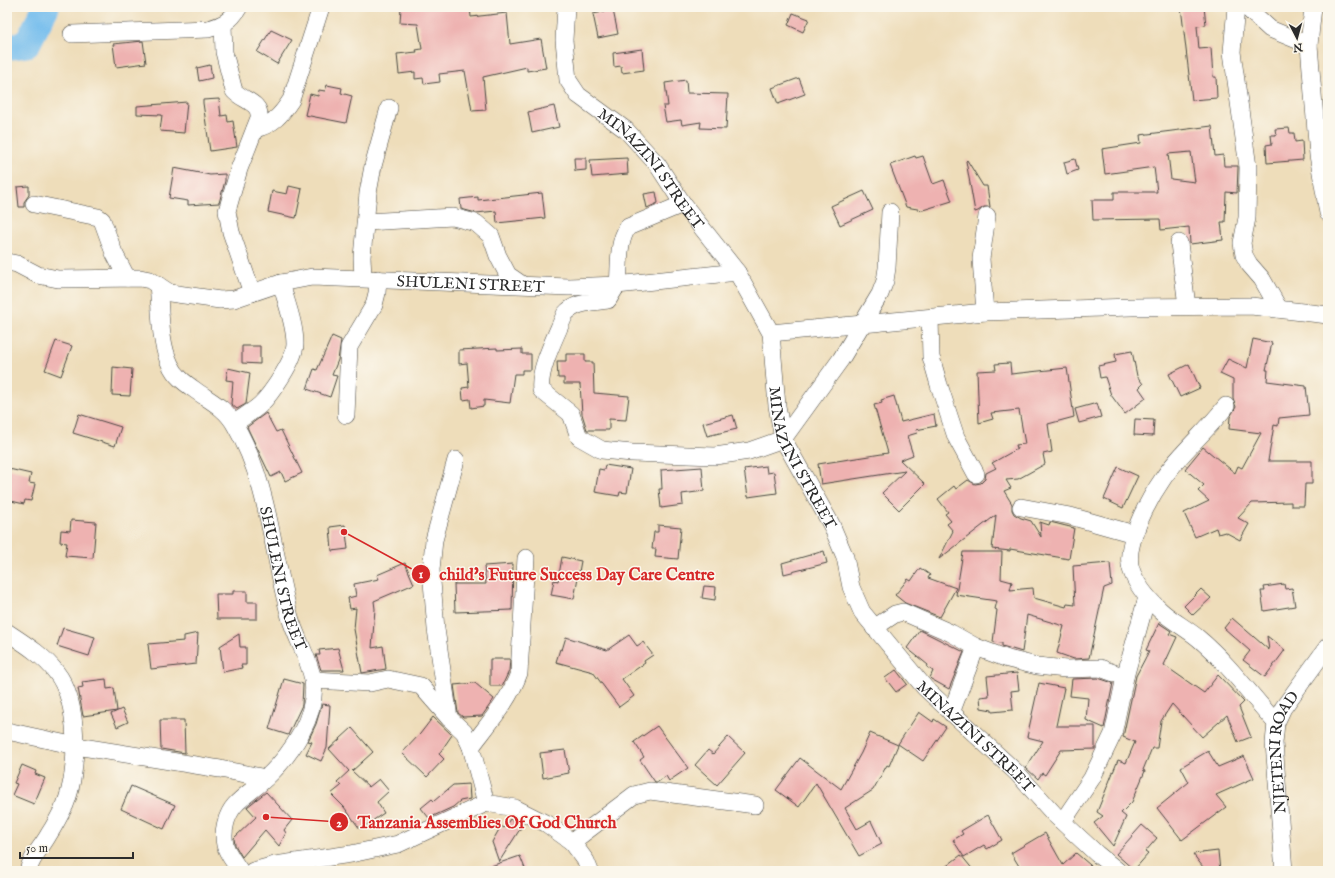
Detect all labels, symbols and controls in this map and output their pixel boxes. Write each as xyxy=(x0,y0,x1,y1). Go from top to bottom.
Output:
north arrow xyxy=(1277,18,1317,58)
text: N xyxy=(1292,39,1304,54)
street label: MINAZINI STREET xyxy=(593,105,707,234)
street label: SHULENI STREET xyxy=(396,272,545,298)
street label: MINAZINI STREET xyxy=(763,386,840,533)
street label: SHULENI STREET xyxy=(254,505,310,654)
callout: child's Future Success Day Care Centre xyxy=(411,560,722,589)
text: child's Future Success Day Care Centre xyxy=(439,565,715,586)
text: 1 xyxy=(419,567,424,582)
street label: MINAZINI STREET xyxy=(912,677,1038,798)
street label: NJETENI ROAD xyxy=(1266,687,1304,814)
callout: Tanzania Assemblies Of God Church xyxy=(329,808,625,837)
text: Tanzania Assemblies Of God Church xyxy=(356,813,618,834)
text: 2 xyxy=(336,816,342,831)
scale bar xyxy=(20,834,133,860)
text: 50 m xyxy=(26,841,48,856)

